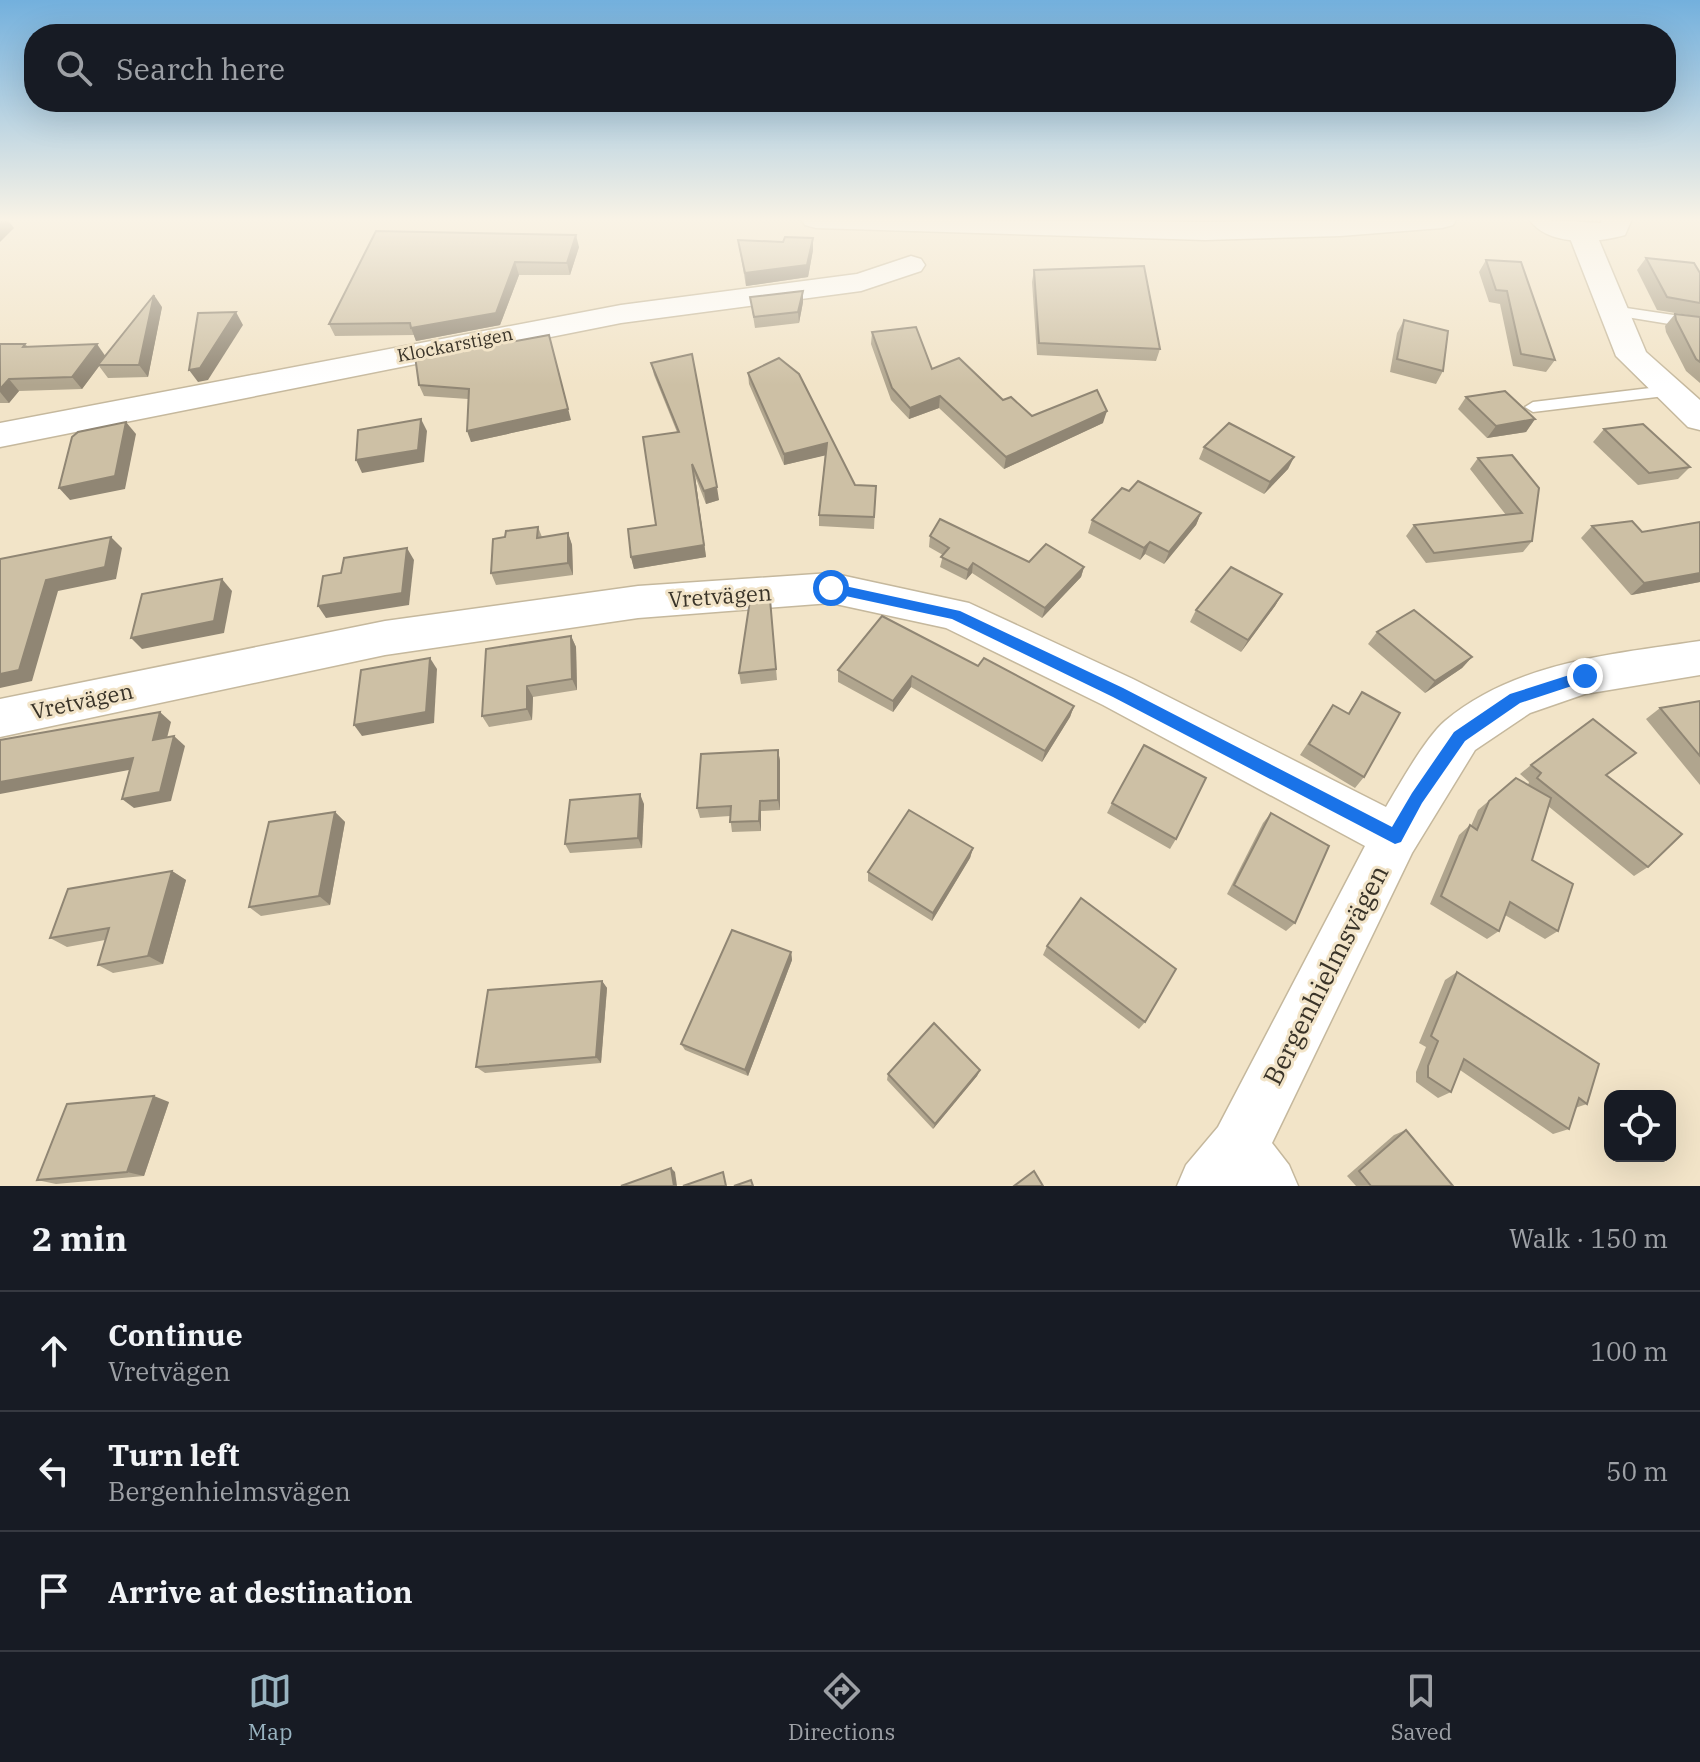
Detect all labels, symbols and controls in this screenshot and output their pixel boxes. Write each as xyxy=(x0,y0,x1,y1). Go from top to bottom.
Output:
search box xyxy=(24,24,1676,112)
icon: search xyxy=(52,46,96,90)
text: Search here xyxy=(116,49,285,88)
street label: Klockarstigen xyxy=(395,322,515,367)
route start xyxy=(813,570,849,606)
street label: Vretvägen xyxy=(667,577,773,614)
route end xyxy=(1567,658,1603,694)
street label: Vretvägen xyxy=(28,676,136,725)
street label: Bergenhielmsvägen xyxy=(1255,859,1395,1091)
map controls xyxy=(1604,1090,1676,1162)
button: locate xyxy=(1604,1090,1676,1162)
text: 2 min xyxy=(32,1216,127,1260)
text: Walk · 150 m xyxy=(1509,1221,1668,1255)
text: Continue xyxy=(108,1315,243,1354)
icon: ahead xyxy=(32,1329,76,1373)
text: 100 m xyxy=(1590,1334,1668,1368)
text: Vretvägen xyxy=(108,1354,231,1388)
text: Turn left xyxy=(108,1435,240,1474)
icon: left xyxy=(32,1449,76,1493)
text: 50 m xyxy=(1606,1454,1668,1488)
text: Bergenhielmsvägen xyxy=(108,1474,351,1508)
icon: arrive xyxy=(32,1569,76,1613)
text: Arrive at destination xyxy=(108,1572,413,1611)
tab: Map xyxy=(248,1669,292,1746)
tab: Directions xyxy=(788,1669,895,1746)
tab: Saved xyxy=(1391,1669,1452,1746)

